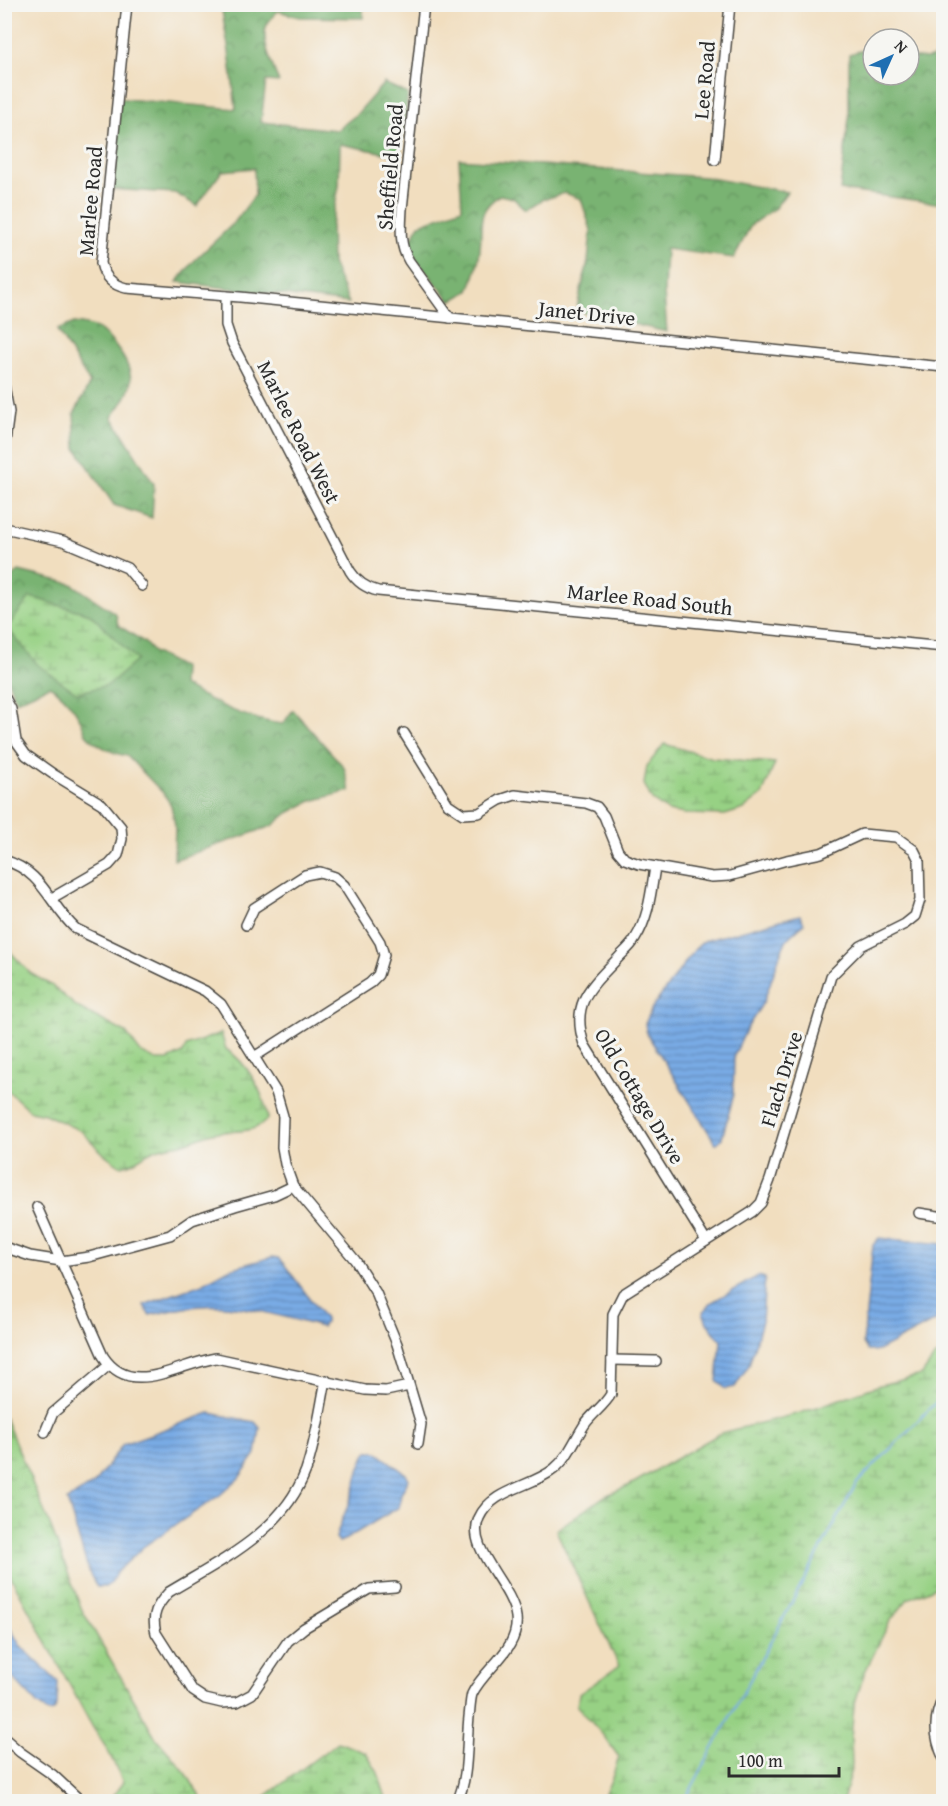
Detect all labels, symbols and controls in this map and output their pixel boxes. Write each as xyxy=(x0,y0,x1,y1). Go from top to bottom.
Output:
north arrow xyxy=(861,27,921,87)
text: N xyxy=(889,34,914,59)
street label: Lee Road xyxy=(685,39,723,120)
street label: Sheffield Road xyxy=(369,102,411,232)
street label: Marlee Road xyxy=(70,144,110,257)
street label: Janet Drive xyxy=(534,292,637,334)
street label: Marlee Road West xyxy=(249,355,349,510)
street label: Marlee Road South xyxy=(566,575,734,623)
street label: Old Cottage Drive xyxy=(587,1022,693,1170)
street label: Flach Drive xyxy=(752,1027,810,1131)
scale bar xyxy=(729,1740,838,1778)
text: 100 m xyxy=(738,1747,783,1774)

